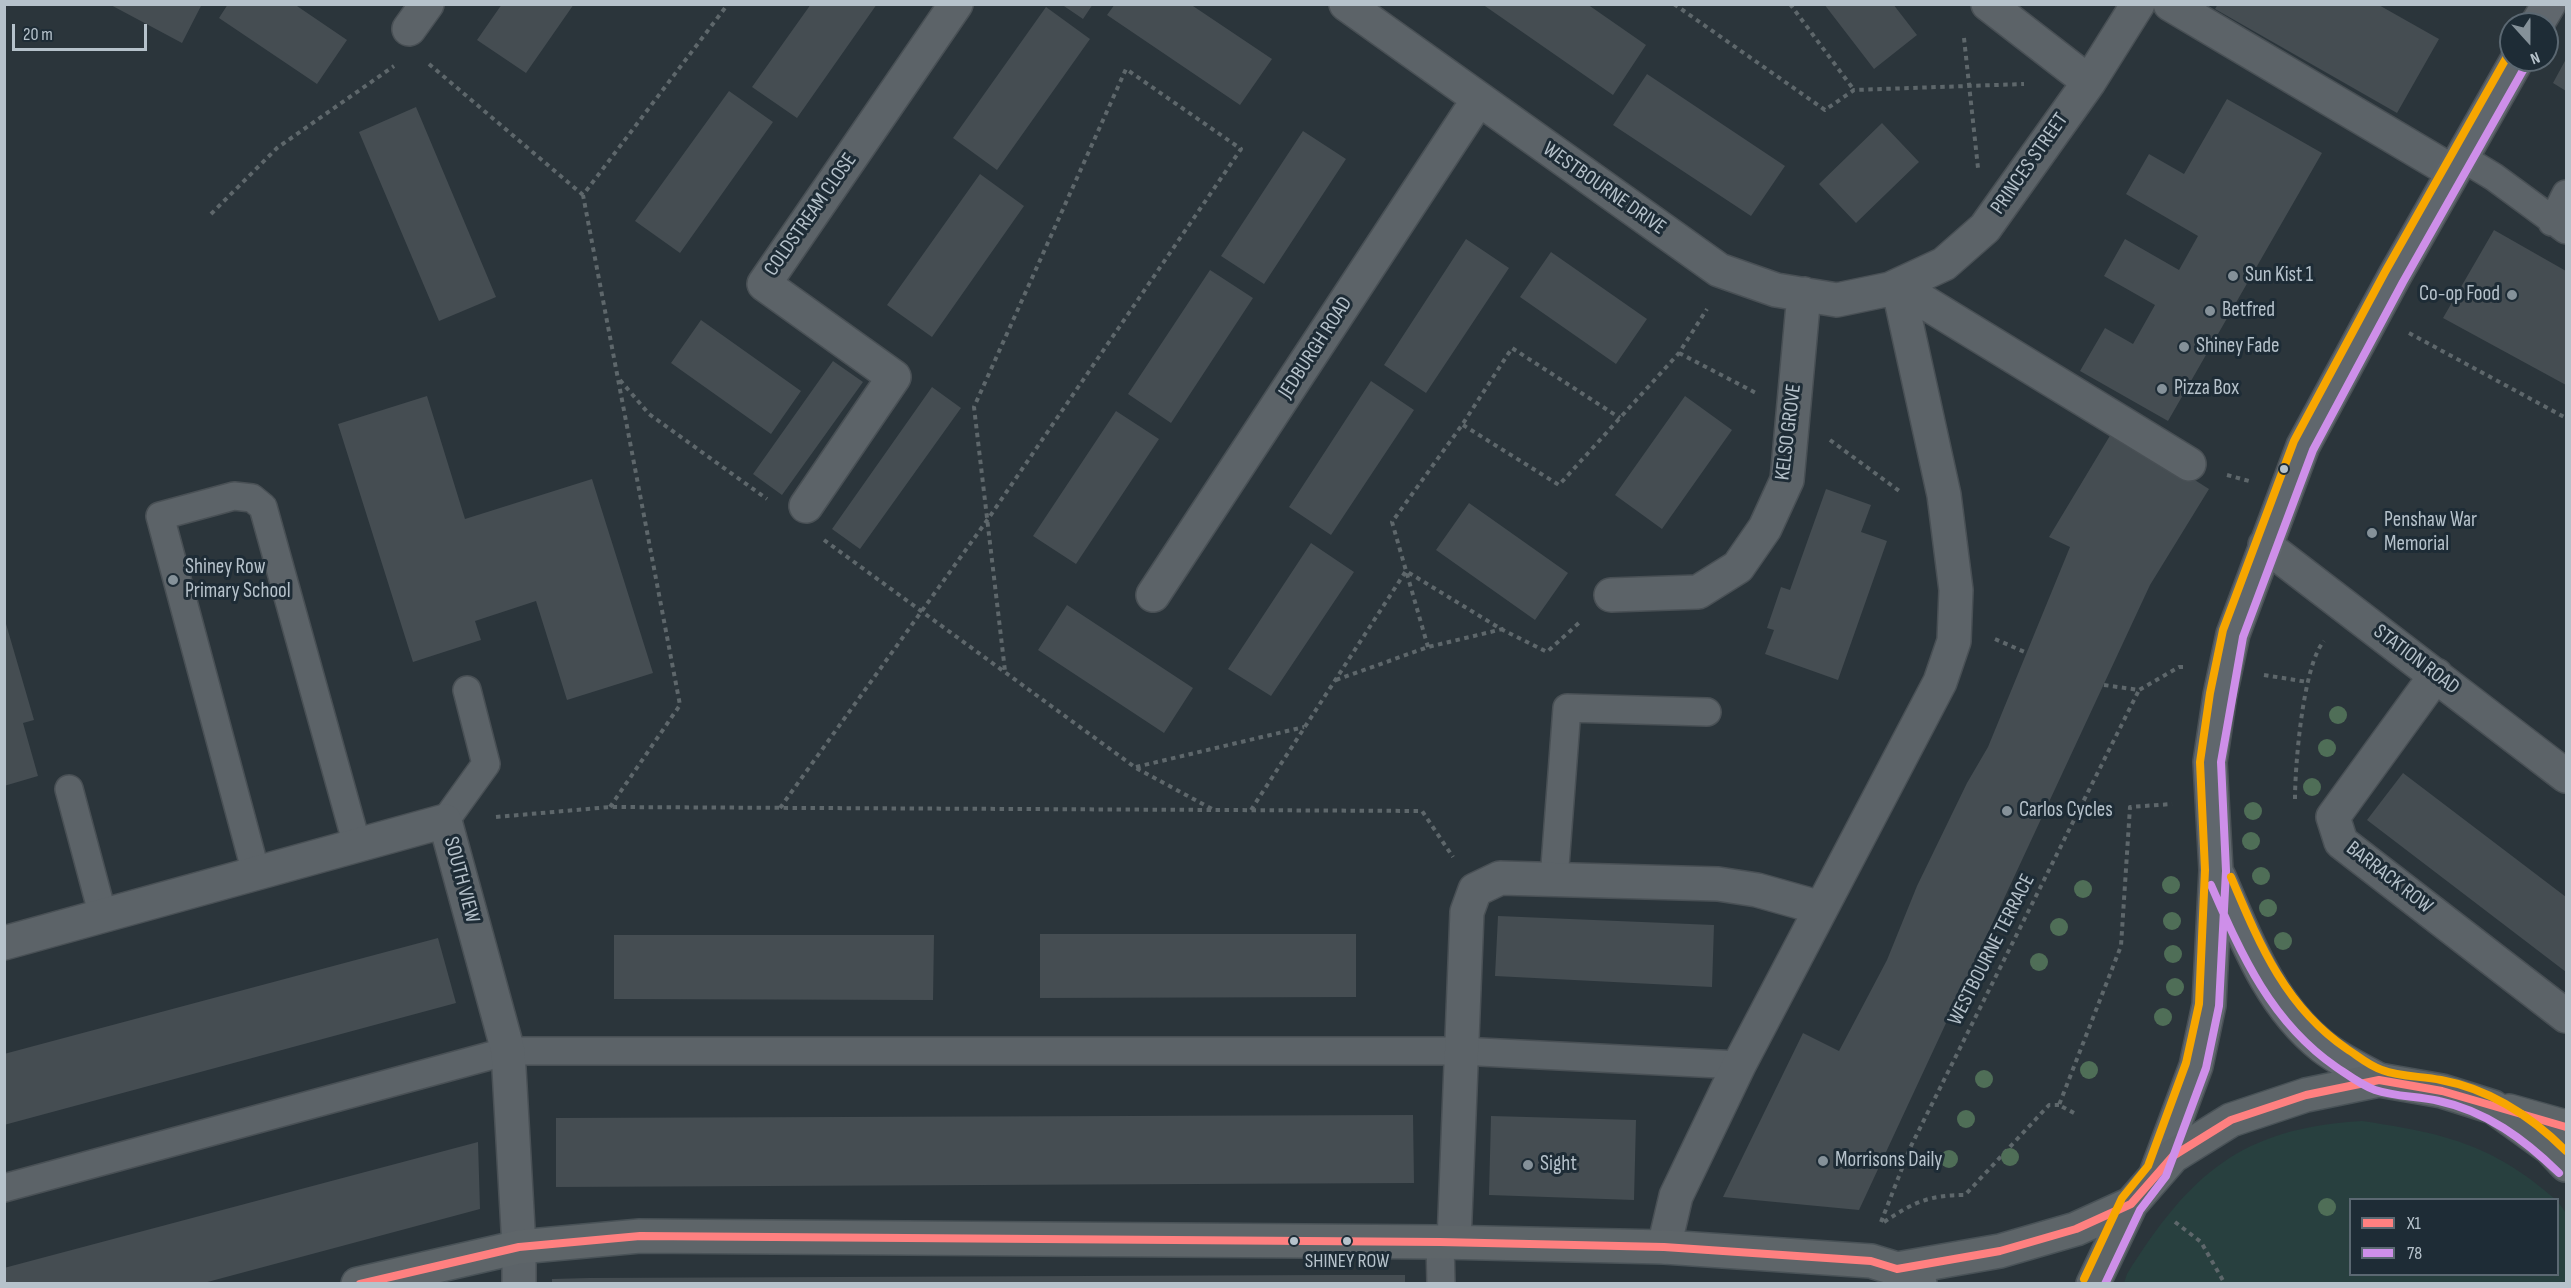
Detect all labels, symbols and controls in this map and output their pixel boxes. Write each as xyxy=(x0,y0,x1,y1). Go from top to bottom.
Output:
scale bar xyxy=(15,12,150,50)
north arrow xyxy=(2499,12,2559,72)
text: 20 m xyxy=(23,24,53,45)
text: N xyxy=(2528,47,2542,68)
street label: PRINCES STREET xyxy=(1986,109,2074,219)
street label: WESTBOURNE DRIVE xyxy=(1538,137,1670,241)
street label: COLDSTREAM CLOSE xyxy=(759,149,863,281)
place label: Sun Kist 1 xyxy=(2245,263,2313,289)
marker: Sun Kist 1 xyxy=(2226,269,2240,283)
place label: Co-op Food xyxy=(2419,282,2500,308)
marker: Co-op Food xyxy=(2505,288,2519,302)
street label: JEDBURGH ROAD xyxy=(1274,292,1358,404)
place label: Betfred xyxy=(2222,298,2275,324)
marker: Betfred xyxy=(2203,304,2217,318)
place label: Shiney Fade xyxy=(2196,334,2279,360)
marker: Shiney Fade xyxy=(2177,340,2191,354)
place label: Pizza Box xyxy=(2174,376,2239,402)
street label: KELSO GROVE xyxy=(1771,382,1807,482)
marker: Pizza Box xyxy=(2155,382,2169,396)
unlabelled marker xyxy=(2278,463,2290,475)
place label: Penshaw War Memorial xyxy=(2384,508,2477,558)
marker: Penshaw War Memorial xyxy=(2365,526,2379,540)
place label: Shiney Row Primary School xyxy=(185,555,291,605)
marker: Shiney Row Primary School xyxy=(166,573,180,587)
street label: STATION ROAD xyxy=(2368,620,2464,700)
place label: Carlos Cycles xyxy=(2019,798,2113,824)
marker: Carlos Cycles xyxy=(2000,804,2014,818)
street label: SOUTH VIEW xyxy=(437,834,485,926)
street label: BARRACK ROW xyxy=(2341,836,2437,920)
street label: WESTBOURNE TERRACE xyxy=(1943,870,2041,1030)
place label: Morrisons Daily xyxy=(1835,1148,1942,1174)
place label: Sight xyxy=(1540,1152,1577,1178)
marker: Morrisons Daily xyxy=(1816,1154,1830,1168)
marker: Sight xyxy=(1521,1158,1535,1172)
legend xyxy=(2349,1198,2559,1276)
text: X1 xyxy=(2407,1213,2421,1234)
unlabelled marker xyxy=(1288,1235,1300,1247)
marker: SHINEY ROW xyxy=(1341,1235,1353,1247)
text: 78 xyxy=(2407,1243,2422,1264)
place label: SHINEY ROW xyxy=(1305,1250,1389,1274)

